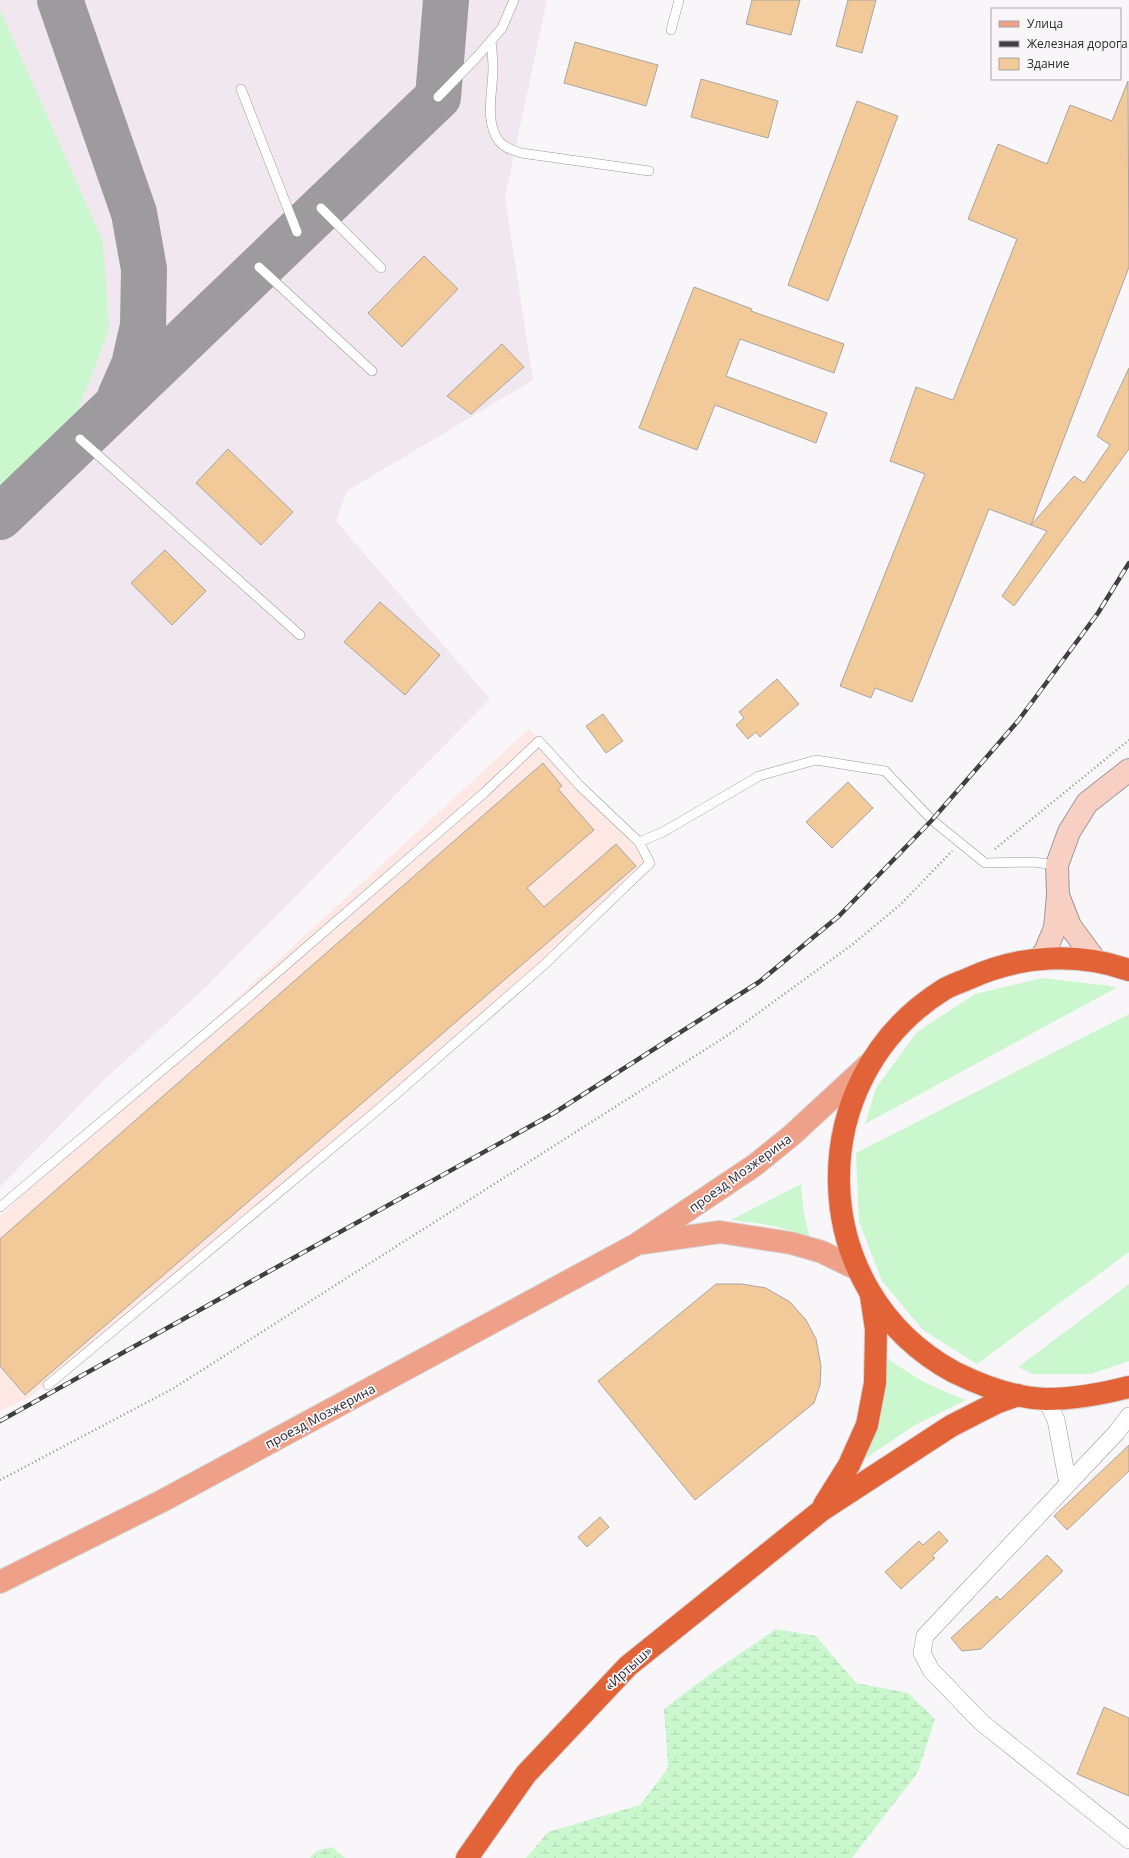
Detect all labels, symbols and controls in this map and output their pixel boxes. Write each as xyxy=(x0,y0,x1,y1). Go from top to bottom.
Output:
legend xyxy=(991,8,1121,80)
text: Улица xyxy=(1027,15,1063,32)
text: Железная дорога xyxy=(1027,35,1128,52)
text: Здание xyxy=(1027,55,1070,72)
street label: проезд Мозжерина xyxy=(685,1130,795,1216)
street label: проезд Мозжерина xyxy=(262,1379,378,1453)
street label: «Иртыш» xyxy=(600,1642,656,1694)

